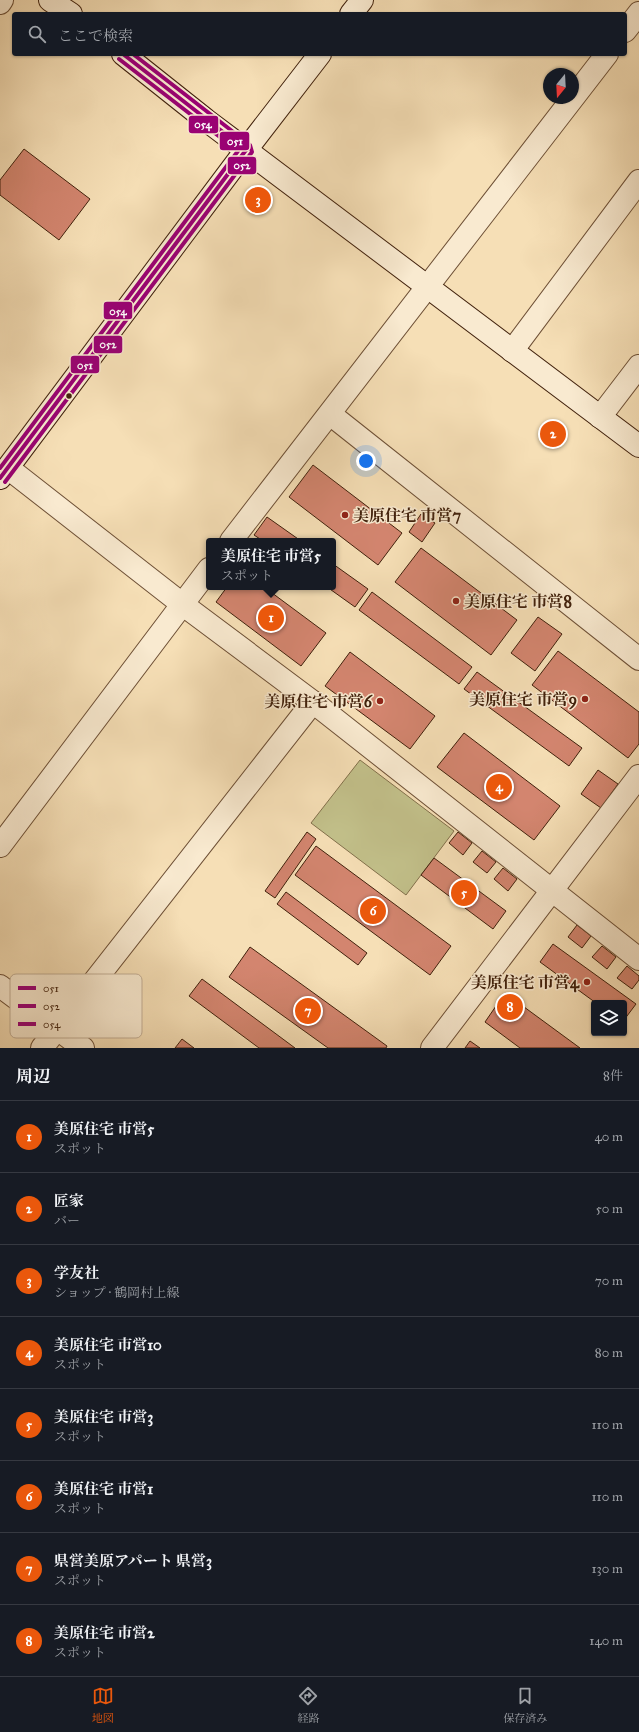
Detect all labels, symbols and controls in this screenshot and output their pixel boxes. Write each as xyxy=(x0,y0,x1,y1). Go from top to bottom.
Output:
search box xyxy=(12,12,627,56)
icon: search xyxy=(26,23,48,45)
text: ここで検索 xyxy=(58,27,133,45)
north arrow xyxy=(543,68,579,104)
line badge: 054 xyxy=(188,115,219,134)
text: 054 xyxy=(194,118,213,132)
line badge: 051 xyxy=(219,131,250,151)
text: 051 xyxy=(227,135,244,148)
line badge: 052 xyxy=(227,156,257,175)
text: 052 xyxy=(234,159,251,172)
pin: 3 xyxy=(245,185,271,215)
line badge: 054 xyxy=(103,301,133,320)
text: 054 xyxy=(109,305,128,319)
line badge: 052 xyxy=(93,335,123,354)
text: 052 xyxy=(100,338,117,351)
line badge: 051 xyxy=(70,355,100,374)
text: 051 xyxy=(77,359,94,372)
unlabelled marker xyxy=(64,391,74,401)
pin: 2 xyxy=(540,419,566,449)
your location xyxy=(356,451,376,471)
place label: 美原住宅 市営7 xyxy=(353,506,461,525)
marker: 美原住宅 市営7 xyxy=(340,510,350,520)
popup xyxy=(206,538,336,590)
text: 美原住宅 市営5 xyxy=(221,547,321,565)
text: スポット xyxy=(221,568,273,584)
place label: 美原住宅 市営8 xyxy=(464,592,572,611)
marker: 美原住宅 市営8 xyxy=(451,596,461,606)
pin: 1 xyxy=(258,603,284,633)
place label: 美原住宅 市営9 xyxy=(469,690,577,710)
place label: 美原住宅 市営6 xyxy=(264,692,373,711)
marker: 美原住宅 市営9 xyxy=(580,694,590,704)
marker: 美原住宅 市営6 xyxy=(375,696,385,706)
pin: 4 xyxy=(486,772,512,802)
pin: 5 xyxy=(451,878,477,908)
pin: 6 xyxy=(360,896,386,926)
place label: 美原住宅 市営4 xyxy=(471,973,580,993)
legend xyxy=(10,974,142,1038)
marker: 美原住宅 市営4 xyxy=(582,977,592,987)
text: 051 xyxy=(43,982,59,995)
pin: 8 xyxy=(497,992,523,1022)
pin: 7 xyxy=(295,996,321,1026)
text: 052 xyxy=(43,1000,61,1013)
map controls xyxy=(591,1000,627,1036)
button: layers xyxy=(591,1000,627,1036)
text: 054 xyxy=(43,1018,61,1031)
text: 周辺 xyxy=(16,1066,50,1087)
text: 8件 xyxy=(603,1068,623,1084)
text: 美原住宅 市営5 xyxy=(54,1120,154,1138)
text: 1 xyxy=(26,1129,32,1145)
text: 40 m xyxy=(594,1129,623,1145)
text: スポット xyxy=(54,1141,106,1157)
text: 匠家 xyxy=(54,1192,84,1210)
text: 2 xyxy=(26,1201,32,1217)
text: 50 m xyxy=(596,1201,623,1217)
text: バー xyxy=(54,1213,80,1229)
text: 学友社 xyxy=(54,1264,99,1282)
text: 3 xyxy=(26,1273,32,1289)
text: 70 m xyxy=(595,1273,623,1289)
text: ショップ · 鶴岡村上線 xyxy=(54,1285,179,1301)
text: 美原住宅 市営10 xyxy=(54,1336,162,1354)
text: 4 xyxy=(25,1345,33,1361)
text: 80 m xyxy=(595,1345,623,1361)
text: スポット xyxy=(54,1357,106,1373)
text: 美原住宅 市営3 xyxy=(54,1408,153,1426)
text: 5 xyxy=(26,1417,32,1433)
text: 110 m xyxy=(591,1417,623,1433)
text: スポット xyxy=(54,1429,106,1445)
text: 美原住宅 市営1 xyxy=(54,1480,153,1498)
text: 6 xyxy=(26,1489,32,1505)
text: 110 m xyxy=(591,1489,623,1505)
text: スポット xyxy=(54,1501,106,1517)
text: 県営美原アパート 県営3 xyxy=(54,1552,212,1570)
text: 7 xyxy=(26,1561,32,1577)
text: 130 m xyxy=(591,1561,623,1577)
text: スポット xyxy=(54,1573,106,1589)
text: 美原住宅 市営2 xyxy=(54,1624,155,1642)
text: 8 xyxy=(26,1633,32,1649)
text: 140 m xyxy=(589,1633,623,1649)
text: スポット xyxy=(54,1645,106,1661)
tab: 地図 xyxy=(92,1685,114,1725)
tab: 経路 xyxy=(297,1685,319,1725)
tab: 保存済み xyxy=(503,1685,547,1725)

